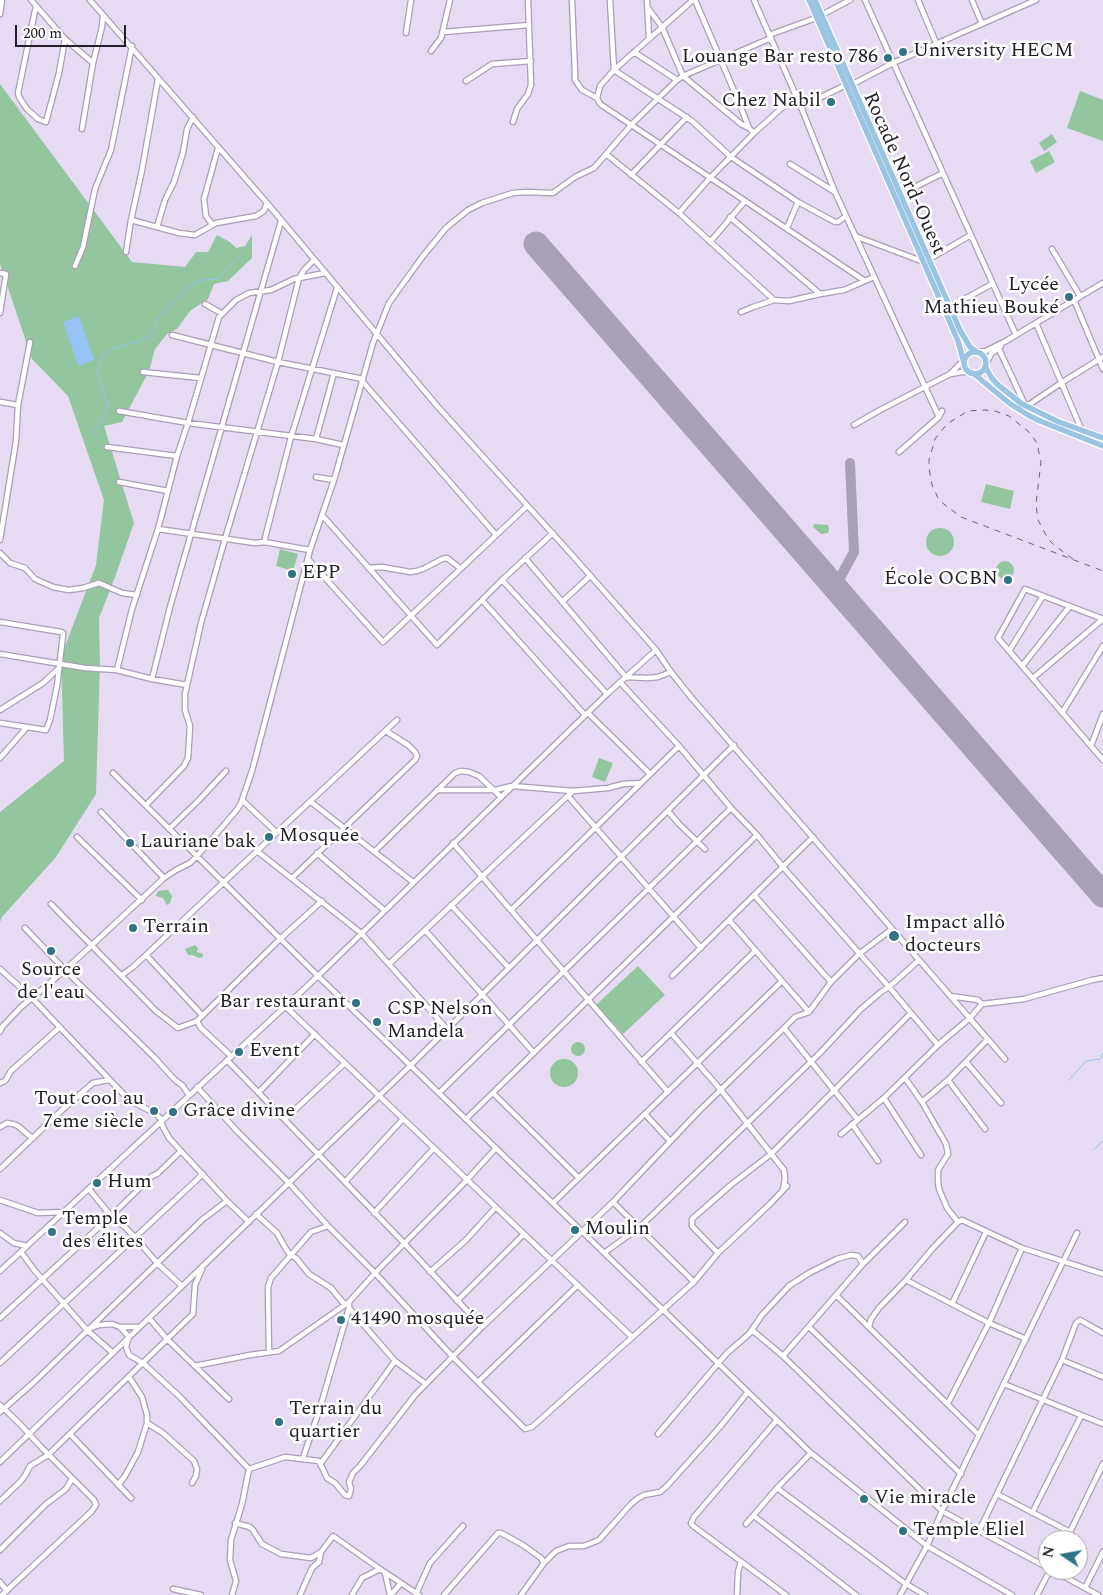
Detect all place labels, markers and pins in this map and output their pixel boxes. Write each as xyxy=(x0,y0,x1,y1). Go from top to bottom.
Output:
place label: University HECM xyxy=(913,40,1073,64)
place label: Louange Bar resto 786 xyxy=(682,46,878,70)
marker: University HECM xyxy=(897,46,909,58)
marker: Louange Bar resto 786 xyxy=(882,52,894,64)
place label: Chez Nabil xyxy=(722,90,821,114)
marker: Chez Nabil xyxy=(825,96,837,108)
place label: Lycée Mathieu Bouké xyxy=(923,274,1059,321)
marker: Lycée Mathieu Bouké xyxy=(1063,291,1075,303)
place label: EPP xyxy=(302,562,341,586)
marker: EPP xyxy=(286,568,298,580)
place label: École OCBN xyxy=(884,568,998,592)
marker: École OCBN xyxy=(1002,574,1014,586)
place label: Mosquée xyxy=(279,825,359,849)
place label: Lauriane bak xyxy=(140,831,256,855)
marker: Mosquée xyxy=(263,831,275,843)
marker: Lauriane bak xyxy=(124,837,136,849)
place label: Impact allô docteurs xyxy=(905,912,1005,959)
place label: Terrain xyxy=(143,916,209,940)
marker: Terrain xyxy=(127,922,139,934)
marker: Impact allô docteurs xyxy=(887,929,901,943)
marker: Source de l'eau xyxy=(45,945,57,957)
place label: Source de l'eau xyxy=(17,959,85,1006)
place label: Bar restaurant xyxy=(219,991,346,1015)
marker: Bar restaurant xyxy=(350,997,362,1009)
place label: CSP Nelson Mandela xyxy=(387,998,493,1045)
marker: CSP Nelson Mandela xyxy=(371,1016,383,1028)
place label: Event xyxy=(249,1040,300,1064)
marker: Event xyxy=(233,1046,245,1058)
place label: Tout cool au 7eme siècle xyxy=(34,1088,144,1135)
place label: Grâce divine xyxy=(183,1100,295,1124)
marker: Tout cool au 7eme siècle xyxy=(148,1105,160,1117)
marker: Grâce divine xyxy=(167,1106,179,1118)
place label: Hum xyxy=(107,1171,152,1195)
marker: Hum xyxy=(91,1177,103,1189)
place label: Temple des élites xyxy=(62,1208,144,1255)
place label: Moulin xyxy=(585,1218,650,1242)
marker: Moulin xyxy=(569,1224,581,1236)
marker: Temple des élites xyxy=(46,1226,58,1238)
place label: 41490 mosquée xyxy=(351,1308,484,1332)
marker: 41490 mosquée xyxy=(335,1314,347,1326)
place label: Terrain du quartier xyxy=(289,1398,382,1445)
marker: Terrain du quartier xyxy=(273,1416,285,1428)
place label: Vie miracle xyxy=(874,1487,976,1511)
marker: Vie miracle xyxy=(858,1493,870,1505)
place label: Temple Eliel xyxy=(913,1519,1025,1543)
marker: Temple Eliel xyxy=(897,1525,909,1537)

